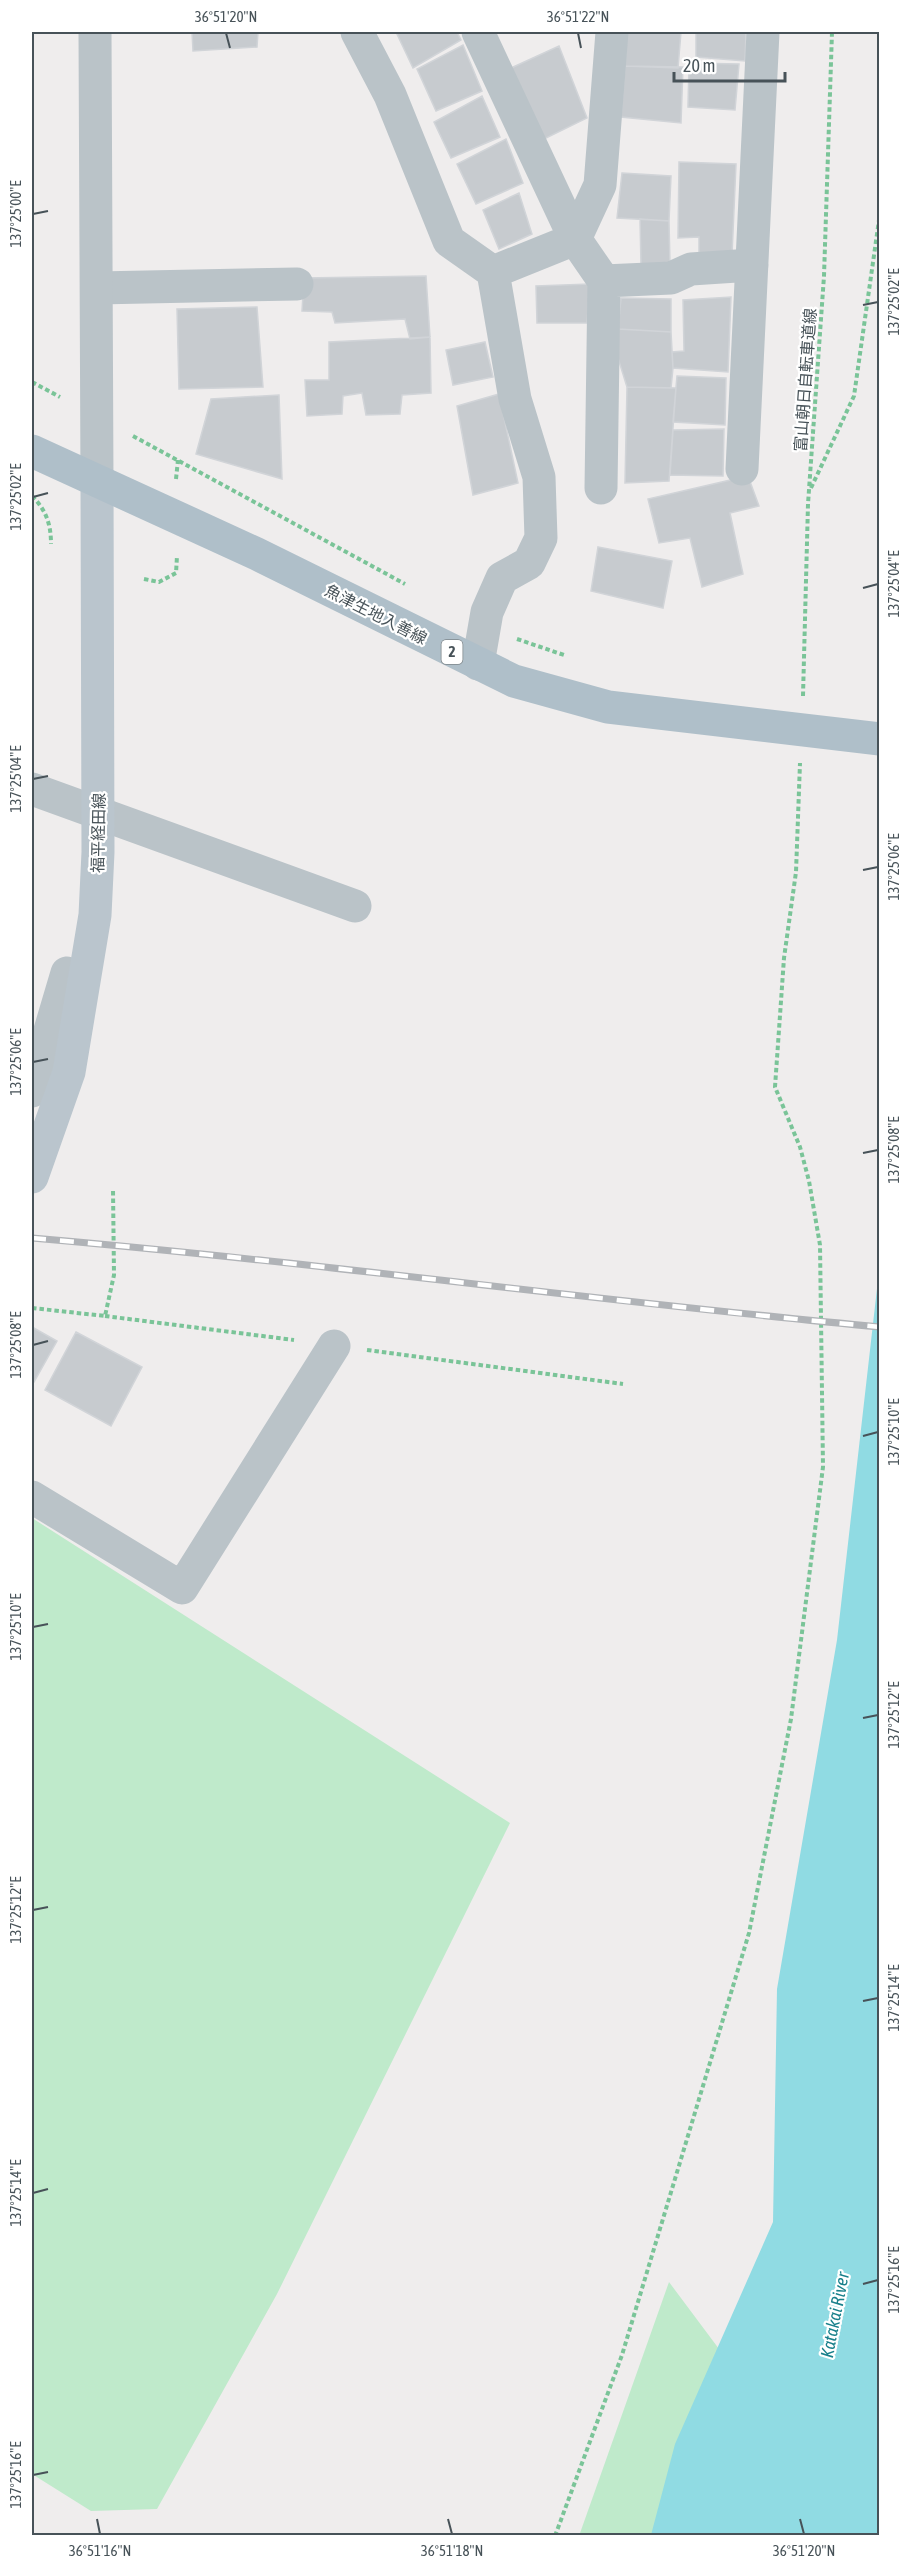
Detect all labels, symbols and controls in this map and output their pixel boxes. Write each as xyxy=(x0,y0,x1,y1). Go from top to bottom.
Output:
text: 36°51'20"N xyxy=(195,8,257,25)
text: 36°51'22"N xyxy=(547,8,609,25)
scale bar xyxy=(674,45,785,83)
text: 20 m xyxy=(683,55,715,76)
text: 137°25'00"E xyxy=(7,180,24,248)
text: 137°25'02"E xyxy=(885,268,902,336)
street label: 富山朝日自転車道線 xyxy=(791,308,819,452)
text: 137°25'02"E xyxy=(7,463,24,531)
text: 137°25'04"E xyxy=(885,550,902,618)
street label: 魚津生地入善線 xyxy=(322,581,430,647)
road number: 2 xyxy=(442,640,462,664)
text: 137°25'04"E xyxy=(7,745,24,813)
street label: 福平経田線 xyxy=(88,793,108,873)
text: 137°25'06"E xyxy=(885,833,902,901)
text: 137°25'06"E xyxy=(7,1028,24,1096)
text: 137°25'08"E xyxy=(885,1116,902,1184)
text: 137°25'08"E xyxy=(7,1311,24,1379)
text: 137°25'10"E xyxy=(885,1398,902,1466)
text: 137°25'10"E xyxy=(7,1593,24,1661)
text: 137°25'12"E xyxy=(885,1681,902,1749)
text: 137°25'12"E xyxy=(7,1876,24,1944)
text: 137°25'14"E xyxy=(885,1964,902,2032)
text: 137°25'14"E xyxy=(7,2159,24,2227)
text: 137°25'16"E xyxy=(885,2246,902,2314)
water label: Katakai River xyxy=(816,2270,853,2359)
text: 137°25'16"E xyxy=(7,2441,24,2509)
text: 36°51'16"N xyxy=(69,2542,131,2559)
text: 36°51'18"N xyxy=(421,2542,483,2559)
text: 36°51'20"N xyxy=(773,2542,835,2559)

